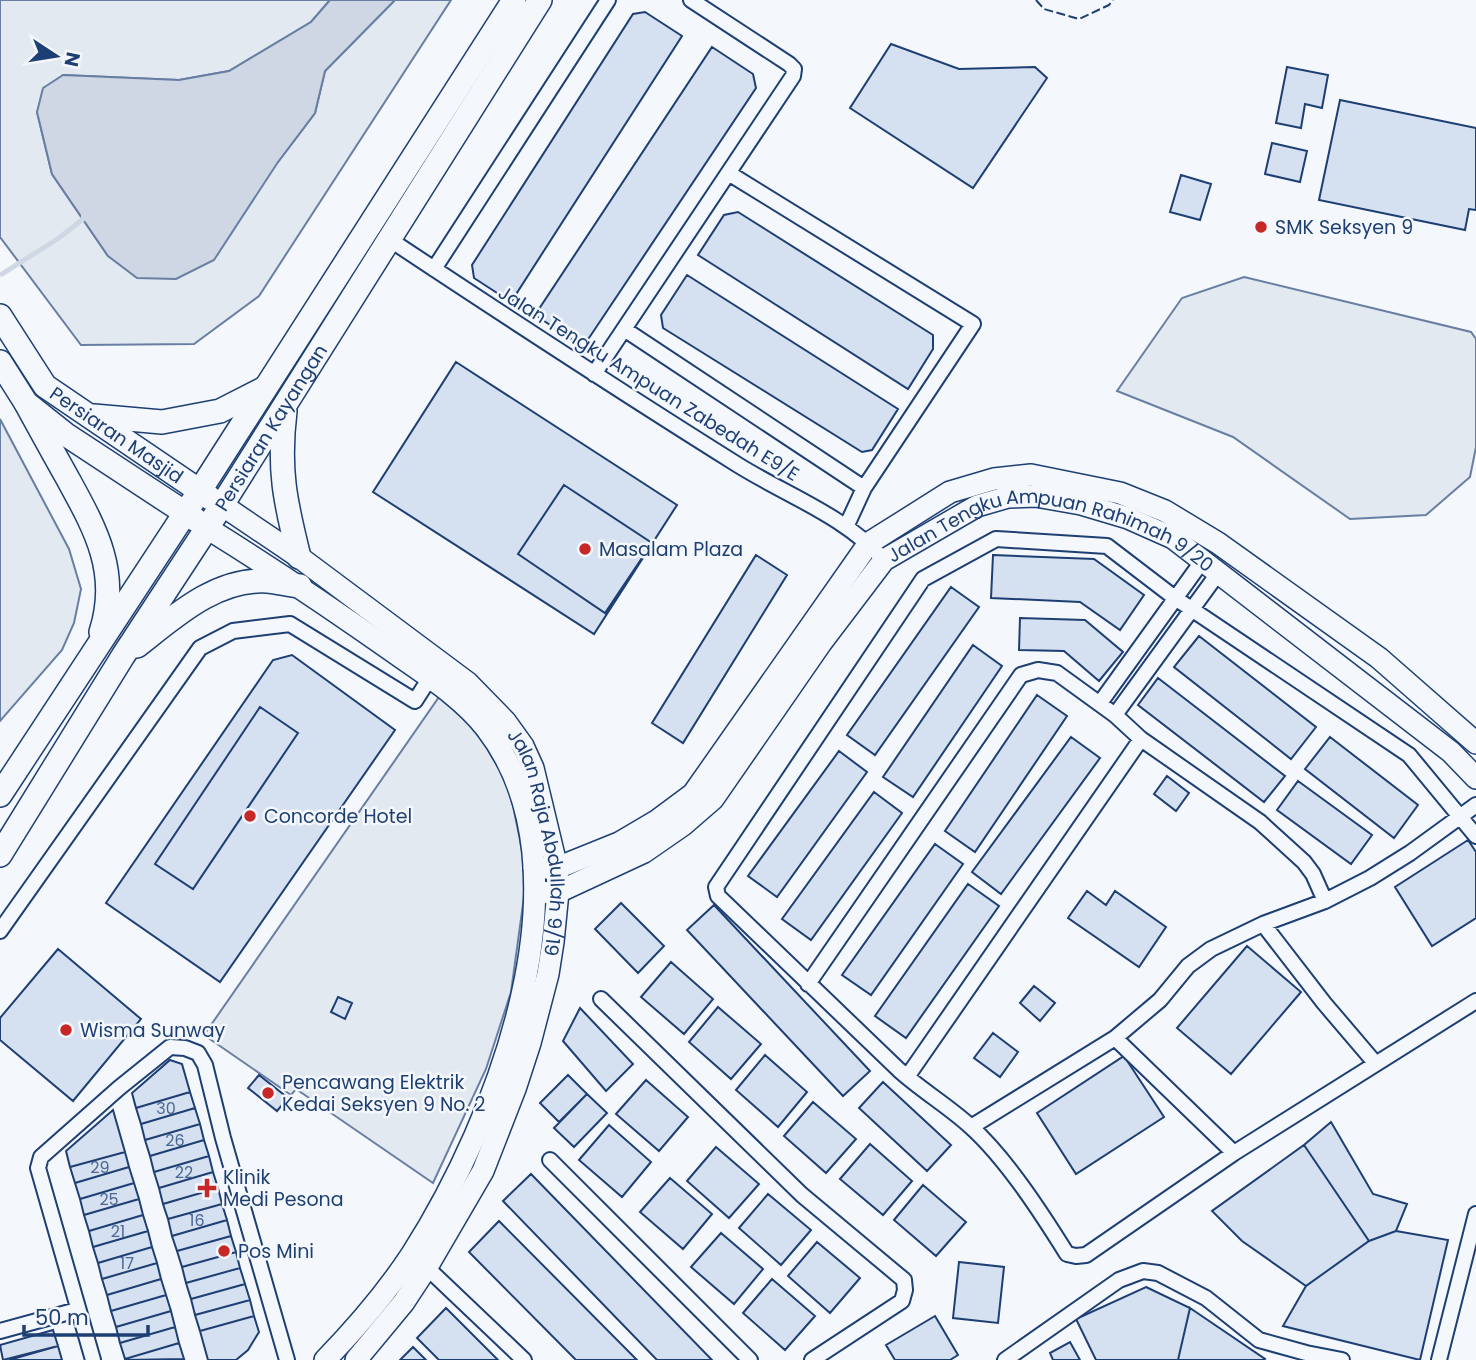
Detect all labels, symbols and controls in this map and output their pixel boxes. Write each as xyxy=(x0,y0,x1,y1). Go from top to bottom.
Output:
north arrow xyxy=(21,21,91,91)
text: N xyxy=(57,50,87,69)
place label: SMK Seksyen 9 xyxy=(1275,214,1413,241)
marker: SMK Seksyen 9 xyxy=(1253,219,1269,235)
street label: Jalan Tengku Ampuan Zabedah E9/E xyxy=(493,279,804,488)
street label: Persiaran Kayangan xyxy=(208,339,334,516)
street label: Persiaran Masjid xyxy=(44,380,189,490)
text: Jalan Tengku Ampuan Rahimah 9/20 xyxy=(883,483,1219,579)
place label: Masalam Plaza xyxy=(599,536,743,563)
marker: Masalam Plaza xyxy=(577,541,593,557)
street label: Jalan Tengku Ampuan Rahimah 9/20 xyxy=(874,549,1228,585)
street label: Jalan Raja Abdullah 9/19 xyxy=(501,723,571,958)
place label: Concorde Hotel xyxy=(264,803,412,830)
marker: Concorde Hotel xyxy=(242,808,258,824)
place label: Wisma Sunway xyxy=(80,1017,226,1044)
marker: Wisma Sunway xyxy=(58,1022,74,1038)
place label: Pencawang Elektrik Kedai Seksyen 9 No. 2 xyxy=(282,1069,486,1118)
marker: Pencawang Elektrik Kedai Seksyen 9 No. 2 xyxy=(260,1085,276,1101)
house number: 30 xyxy=(156,1097,176,1120)
house number: 26 xyxy=(165,1129,185,1152)
house number: 29 xyxy=(90,1156,110,1179)
house number: 22 xyxy=(175,1161,193,1184)
place label: Klinik Medi Pesona xyxy=(223,1164,344,1213)
marker: Klinik Medi Pesona xyxy=(197,1178,217,1198)
house number: 25 xyxy=(99,1188,119,1211)
house number: 16 xyxy=(189,1209,205,1232)
house number: 21 xyxy=(111,1220,125,1243)
place label: Pos Mini xyxy=(238,1238,314,1265)
marker: Pos Mini xyxy=(216,1243,232,1259)
house number: 17 xyxy=(120,1252,134,1275)
scale bar xyxy=(24,1294,149,1338)
text: 50 m xyxy=(35,1303,89,1332)

